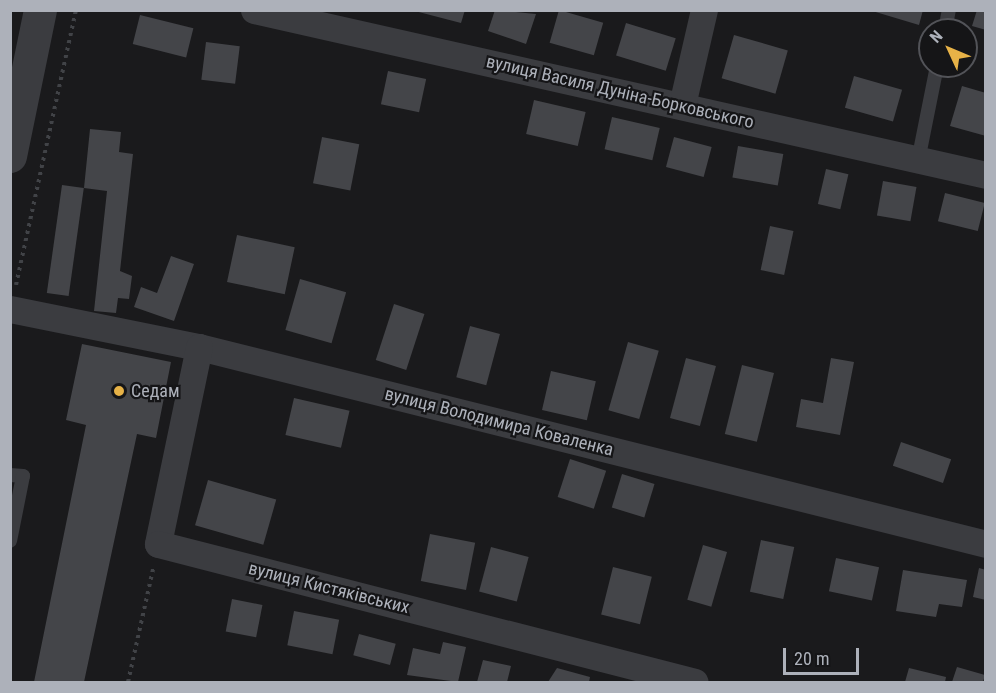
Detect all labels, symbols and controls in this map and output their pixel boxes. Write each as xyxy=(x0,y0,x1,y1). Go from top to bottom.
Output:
north arrow xyxy=(918,18,978,78)
text: N xyxy=(926,26,946,47)
street label: вулиця Василя Дуніна-Борковського xyxy=(484,51,756,133)
place label: Седам xyxy=(131,380,180,402)
street label: вулиця Володимира Коваленка xyxy=(382,383,616,461)
marker: Седам xyxy=(112,384,126,398)
street label: вулиця Кистяківських xyxy=(246,558,412,618)
scale bar xyxy=(786,636,862,674)
text: 20 m xyxy=(794,648,829,669)

